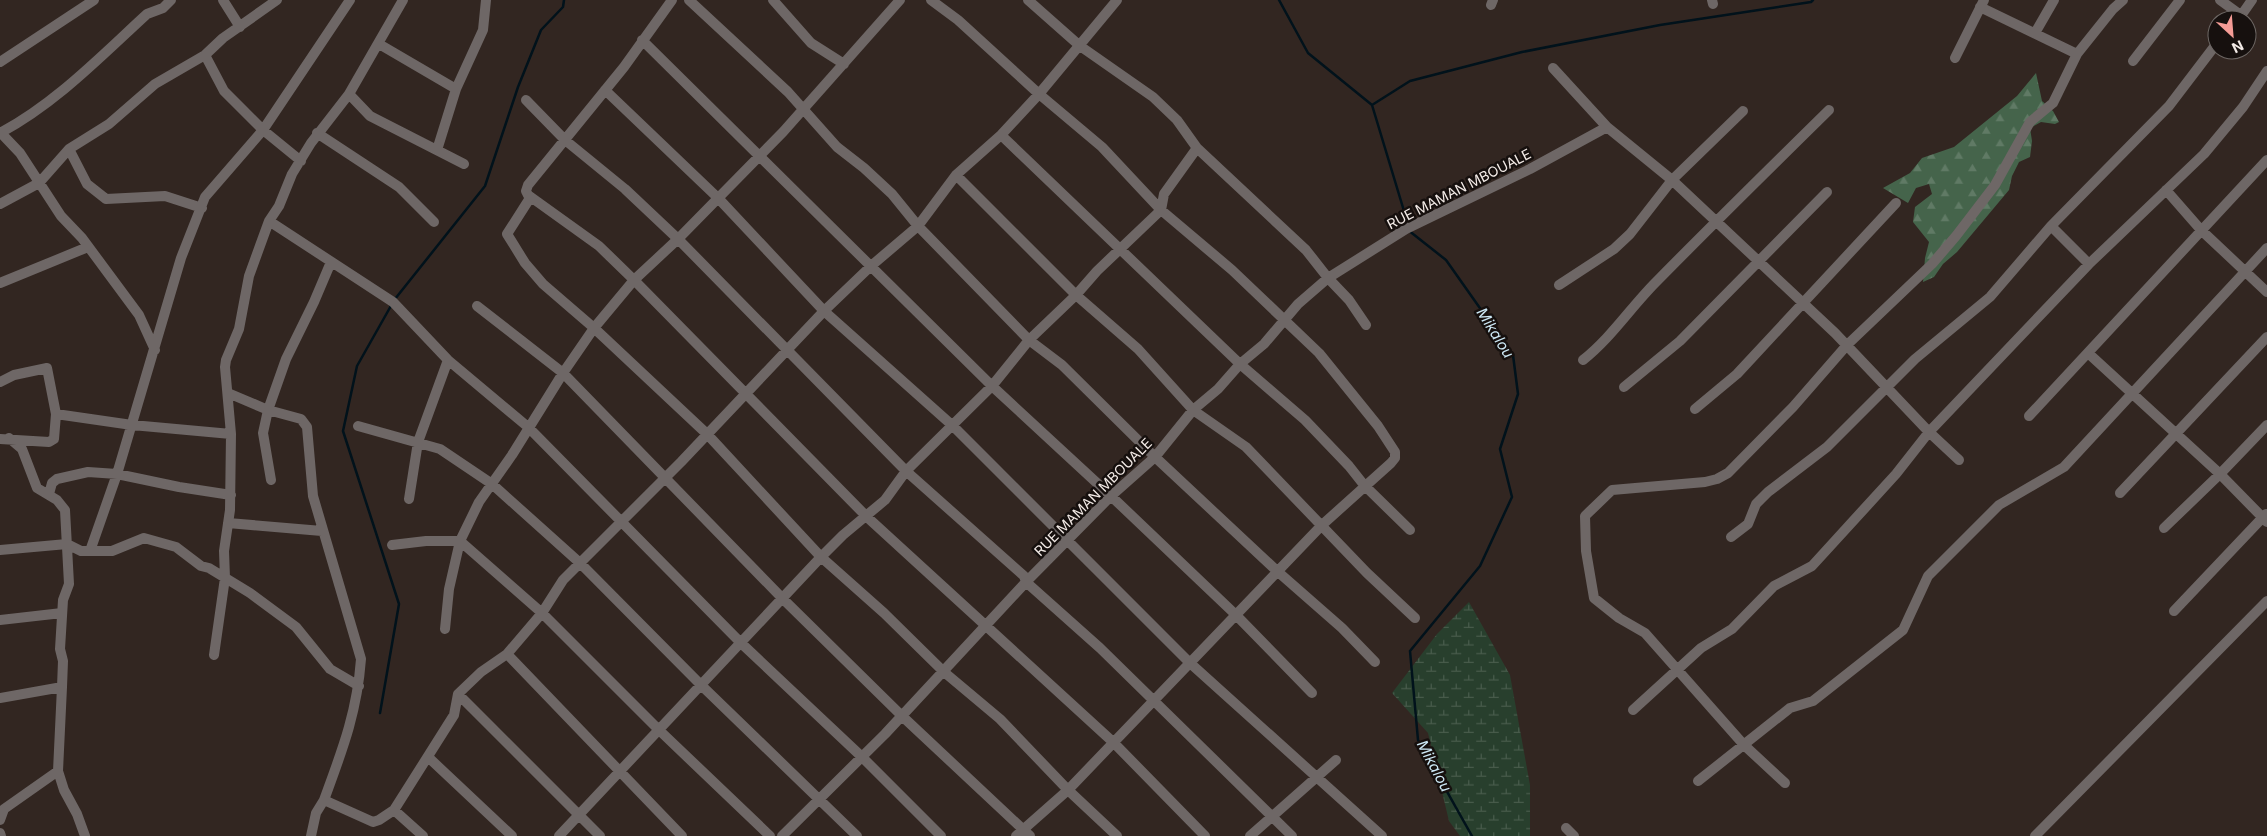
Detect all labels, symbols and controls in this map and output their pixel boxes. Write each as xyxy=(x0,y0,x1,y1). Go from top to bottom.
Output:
north arrow xyxy=(2207,10,2257,60)
text: N xyxy=(2229,37,2246,57)
street label: RUE MAMAN MBOUALE xyxy=(1384,145,1534,232)
water label: Mikalou xyxy=(1473,304,1518,362)
street label: RUE MAMAN MBOUALE xyxy=(1030,434,1155,559)
water label: Mikalou xyxy=(1413,737,1456,795)

